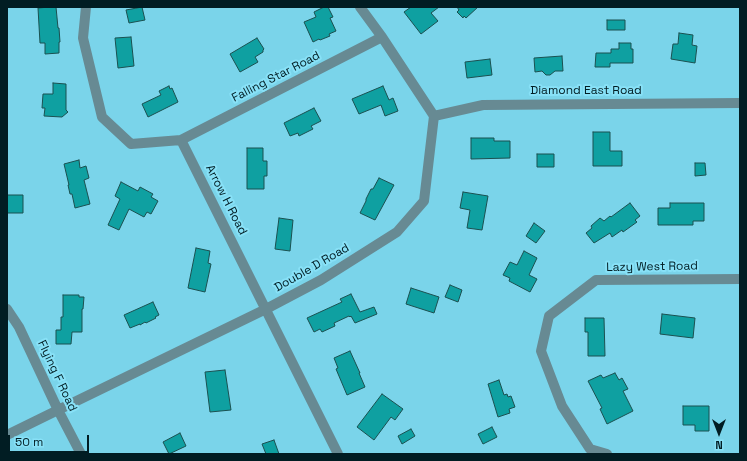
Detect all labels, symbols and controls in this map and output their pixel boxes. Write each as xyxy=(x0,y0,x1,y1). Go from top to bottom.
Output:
street label: Falling Star Road xyxy=(229,49,323,105)
street label: Diamond East Road xyxy=(530,84,642,98)
street label: Arrow H Road xyxy=(202,163,250,237)
street label: Double D Road xyxy=(272,241,352,295)
street label: Lazy West Road xyxy=(606,259,698,275)
street label: Flying F Road xyxy=(34,338,80,414)
north arrow xyxy=(699,413,739,453)
scale bar xyxy=(10,427,91,453)
text: 50 m xyxy=(15,434,43,450)
text: N xyxy=(715,438,723,452)

